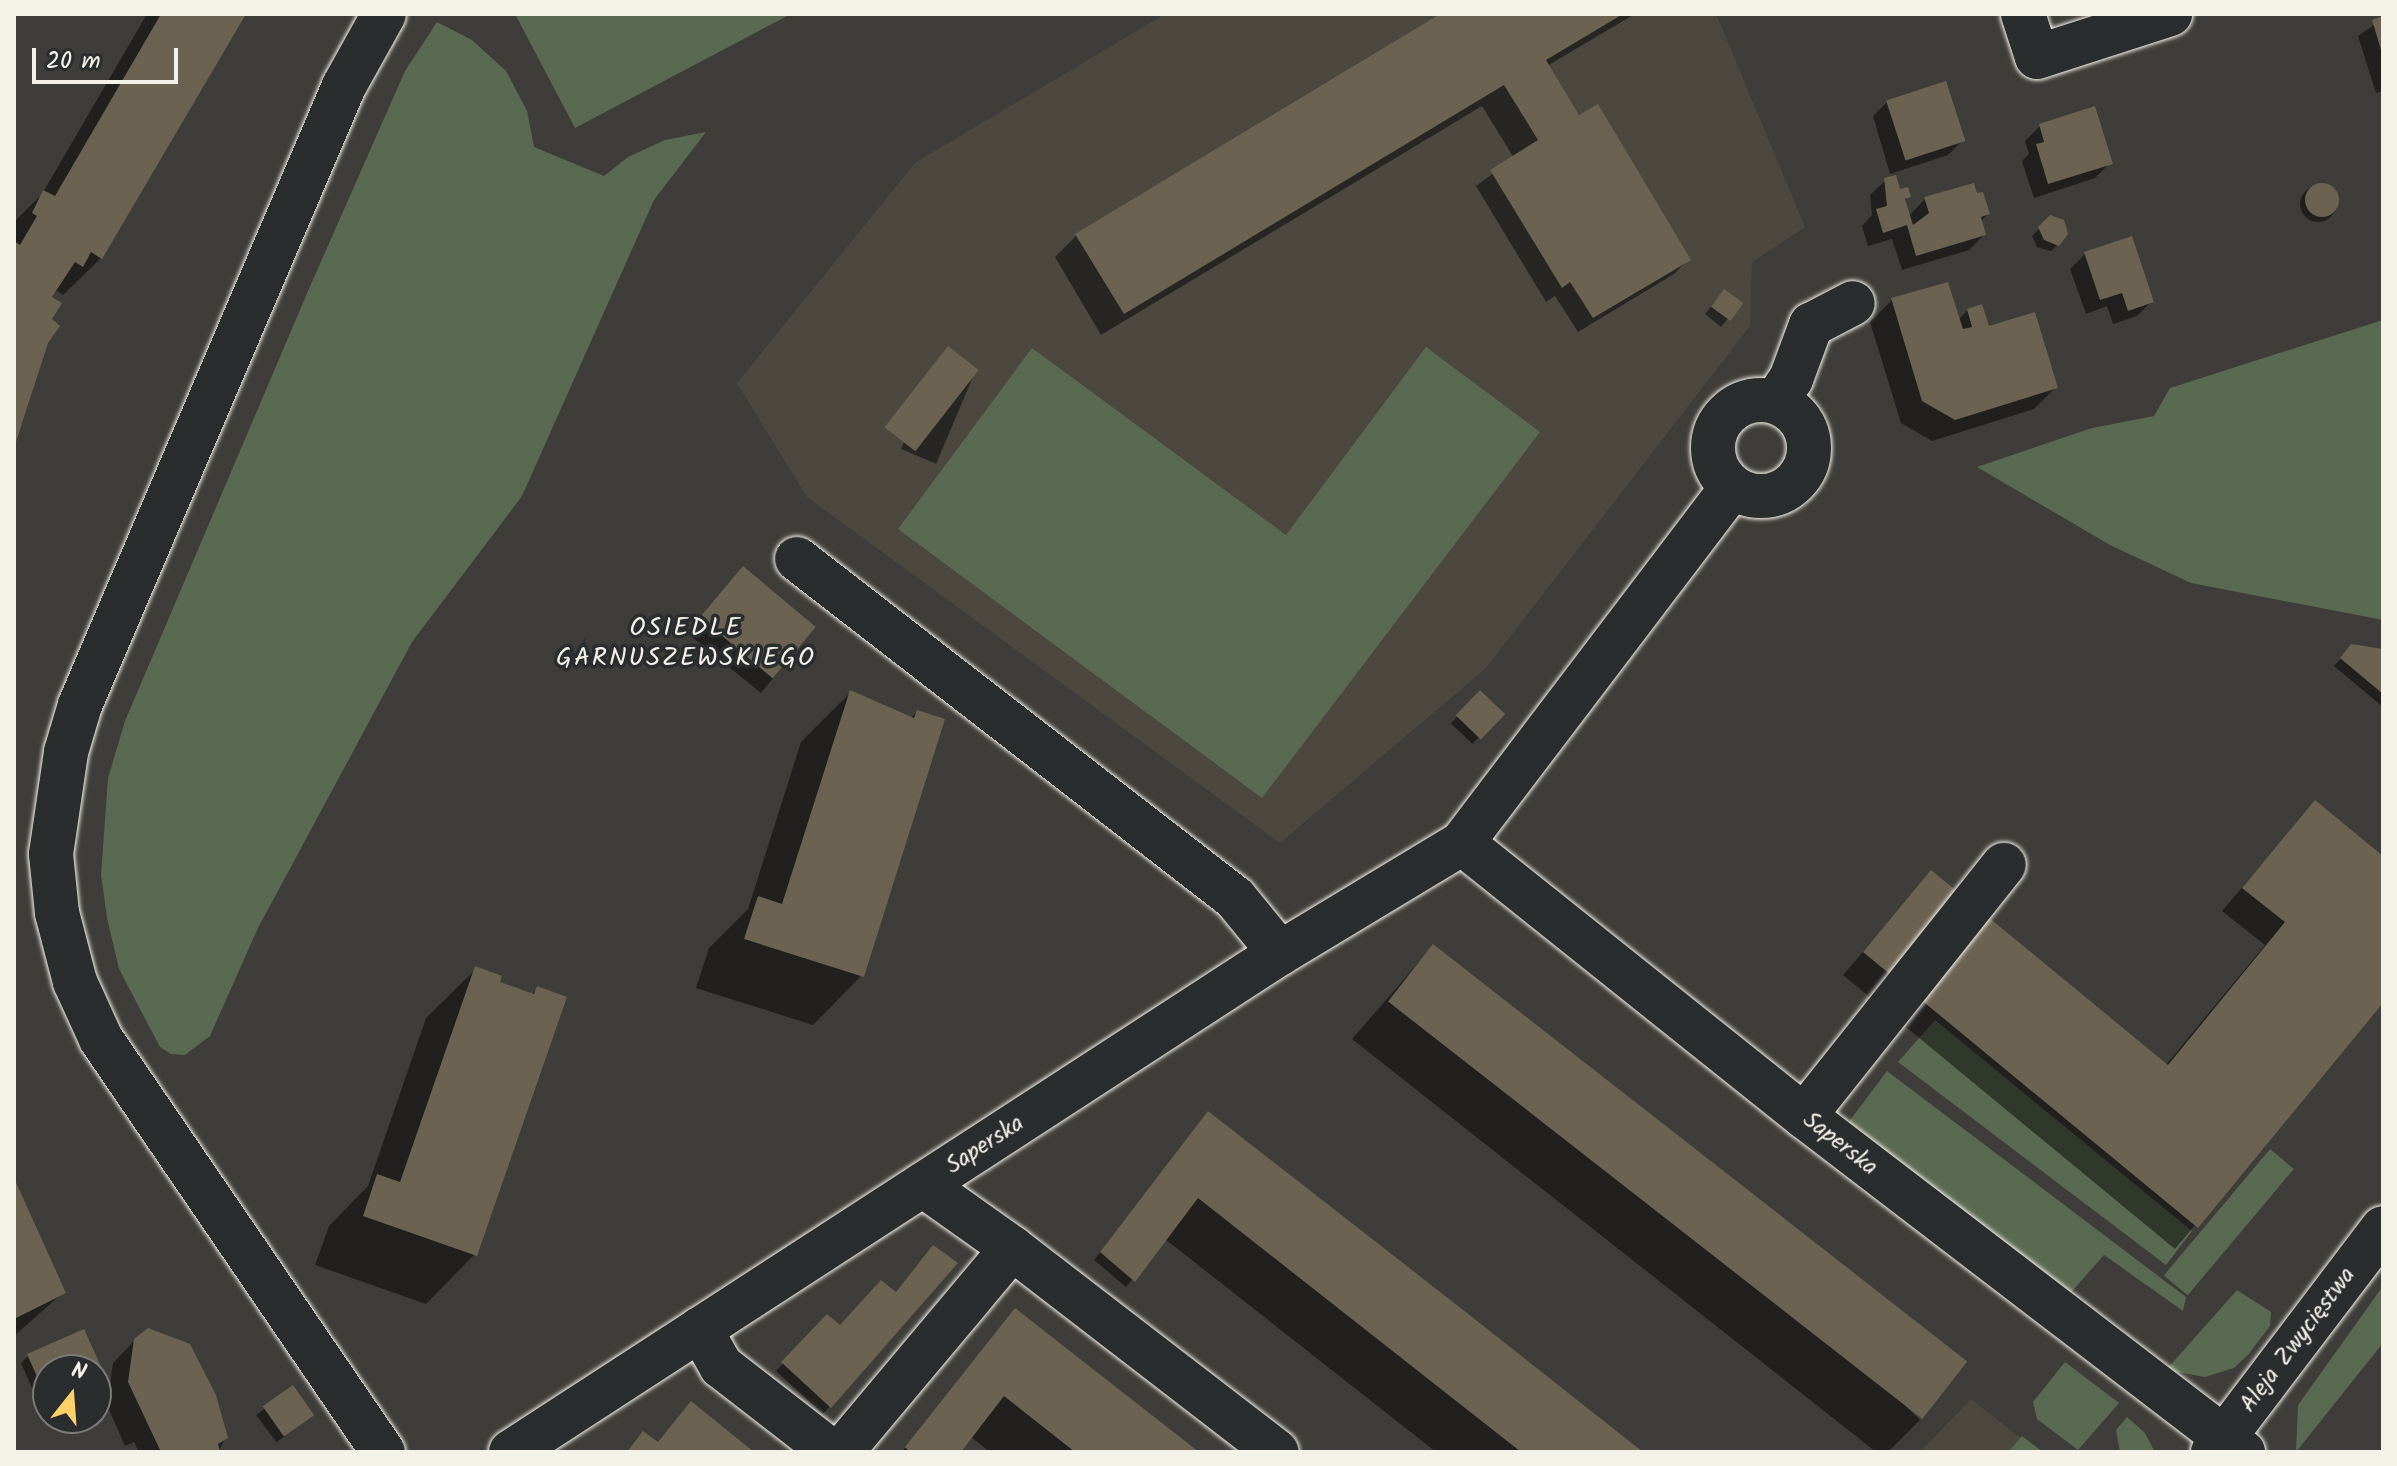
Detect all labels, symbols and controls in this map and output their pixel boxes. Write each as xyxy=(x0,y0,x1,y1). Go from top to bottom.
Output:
scale bar xyxy=(36,32,182,82)
text: 20 m xyxy=(46,42,101,81)
district label: OSIEDLE GARNUSZEWSKIEGO xyxy=(556,613,816,674)
street label: Saperska xyxy=(1797,1106,1883,1182)
street label: Saperska xyxy=(941,1109,1029,1181)
street label: Aleja Zwycięstwa xyxy=(2234,1262,2362,1418)
north arrow xyxy=(32,1354,112,1434)
text: N xyxy=(67,1354,90,1391)

